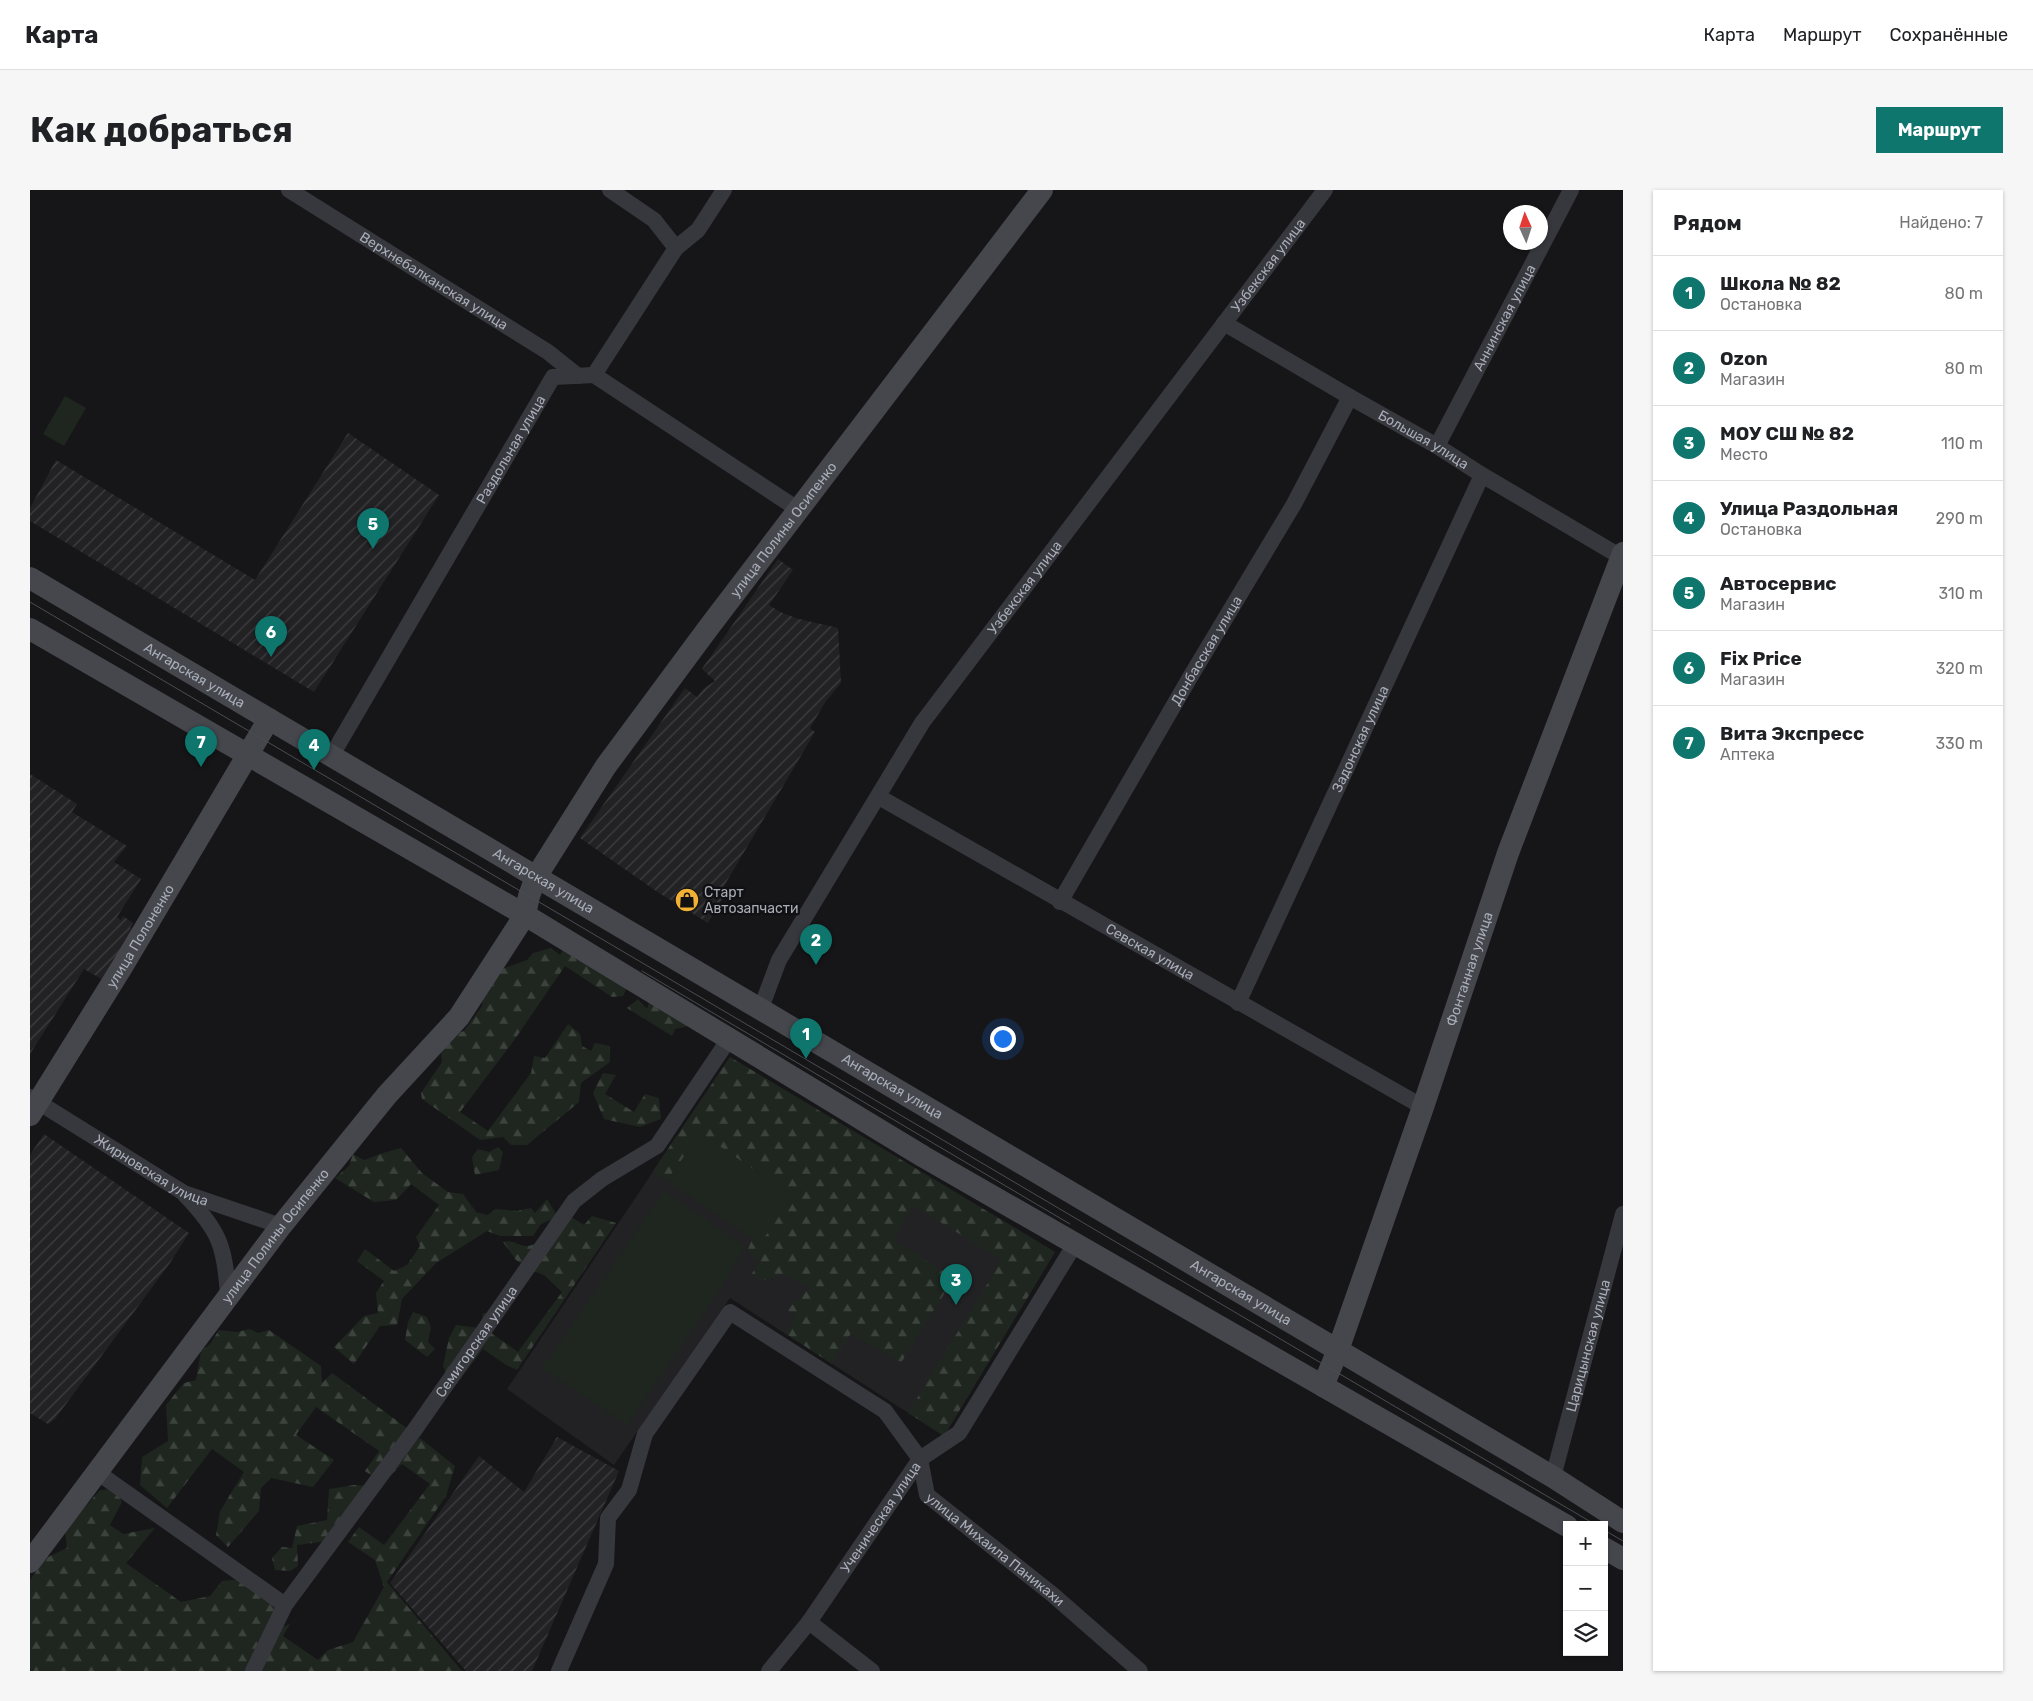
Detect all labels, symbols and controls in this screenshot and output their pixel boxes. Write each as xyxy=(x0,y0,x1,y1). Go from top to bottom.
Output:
text: Карта xyxy=(25,21,98,49)
text: Карта xyxy=(1704,24,1755,46)
text: Маршрут xyxy=(1783,24,1862,46)
text: Сохранённые xyxy=(1890,24,2008,46)
button: Маршрут xyxy=(1876,107,2003,153)
text: Как добраться xyxy=(30,109,293,151)
north arrow xyxy=(1503,205,1548,250)
text: Рядом xyxy=(1673,210,1742,235)
text: Найдено: 7 xyxy=(1899,213,1983,232)
street label: Узбекская улица xyxy=(1227,215,1309,315)
street label: Верхнебалканская улица xyxy=(357,228,511,333)
street label: Аннинская улица xyxy=(1469,261,1539,374)
text: Школа № 82 xyxy=(1720,272,1841,295)
text: 1 xyxy=(1685,284,1693,303)
text: 80 m xyxy=(1945,284,1983,303)
text: Остановка xyxy=(1720,295,1802,314)
text: Ozon xyxy=(1720,347,1768,370)
text: 2 xyxy=(1684,359,1694,378)
text: 80 m xyxy=(1945,359,1983,378)
text: Магазин xyxy=(1720,370,1785,389)
street label: Раздольная улица xyxy=(472,392,549,507)
street label: Большая улица xyxy=(1375,406,1472,473)
text: МОУ СШ № 82 xyxy=(1720,422,1854,445)
text: 3 xyxy=(1684,434,1694,453)
text: 110 m xyxy=(1941,434,1983,453)
text: Место xyxy=(1720,445,1768,464)
street label: улица Полины Осипенко xyxy=(726,458,840,601)
text: Улица Раздольная xyxy=(1720,497,1898,520)
pin: 5 xyxy=(357,508,389,549)
text: 4 xyxy=(1684,509,1694,528)
text: 290 m xyxy=(1936,509,1983,528)
text: Остановка xyxy=(1720,520,1802,539)
street label: Узбекская улица xyxy=(984,537,1065,638)
text: Автосервис xyxy=(1720,572,1836,595)
text: 5 xyxy=(1684,584,1694,603)
text: 310 m xyxy=(1939,584,1983,603)
street label: Донбасская улица xyxy=(1167,593,1245,708)
text: Магазин xyxy=(1720,595,1785,614)
pin: 6 xyxy=(255,616,287,657)
street label: Ангарская улица xyxy=(141,639,248,711)
text: Fix Price xyxy=(1720,647,1802,670)
text: 6 xyxy=(1684,659,1694,678)
text: 320 m xyxy=(1936,659,1983,678)
text: Магазин xyxy=(1720,670,1785,689)
street label: Задонская улица xyxy=(1328,683,1392,795)
text: Вита Экспресс xyxy=(1720,722,1864,745)
pin: 7 xyxy=(185,726,217,767)
pin: 4 xyxy=(298,729,330,770)
text: 7 xyxy=(1684,734,1694,753)
text: 330 m xyxy=(1935,734,1983,753)
text: Аптека xyxy=(1720,745,1775,764)
street label: Ангарская улица xyxy=(490,844,597,917)
street label: улица Полоненко xyxy=(103,881,178,991)
place label: Старт Автозапчасти xyxy=(704,884,798,917)
shop icon: Старт Автозапчасти xyxy=(674,887,700,913)
street label: Фонтанная улица xyxy=(1442,910,1496,1028)
street label: Севская улица xyxy=(1103,919,1197,983)
pin: 2 xyxy=(800,924,832,965)
pin: 1 xyxy=(790,1018,822,1059)
your location xyxy=(990,1026,1016,1052)
street label: Ангарская улица xyxy=(839,1050,946,1122)
street label: Жирновская улица xyxy=(91,1131,211,1209)
street label: улица Полины Осипенко xyxy=(218,1165,333,1307)
street label: Ангарская улица xyxy=(1188,1256,1295,1329)
pin: 3 xyxy=(940,1264,972,1305)
street label: Царицынская улица xyxy=(1562,1277,1614,1414)
street label: Семигорская улица xyxy=(432,1282,521,1400)
street label: Ученическая улица xyxy=(837,1458,924,1576)
street label: улица Михаила Паникахи xyxy=(922,1489,1068,1610)
map controls xyxy=(1563,1521,1608,1656)
button: + xyxy=(1563,1521,1608,1566)
button: − xyxy=(1563,1566,1608,1611)
button: layers xyxy=(1563,1611,1608,1656)

